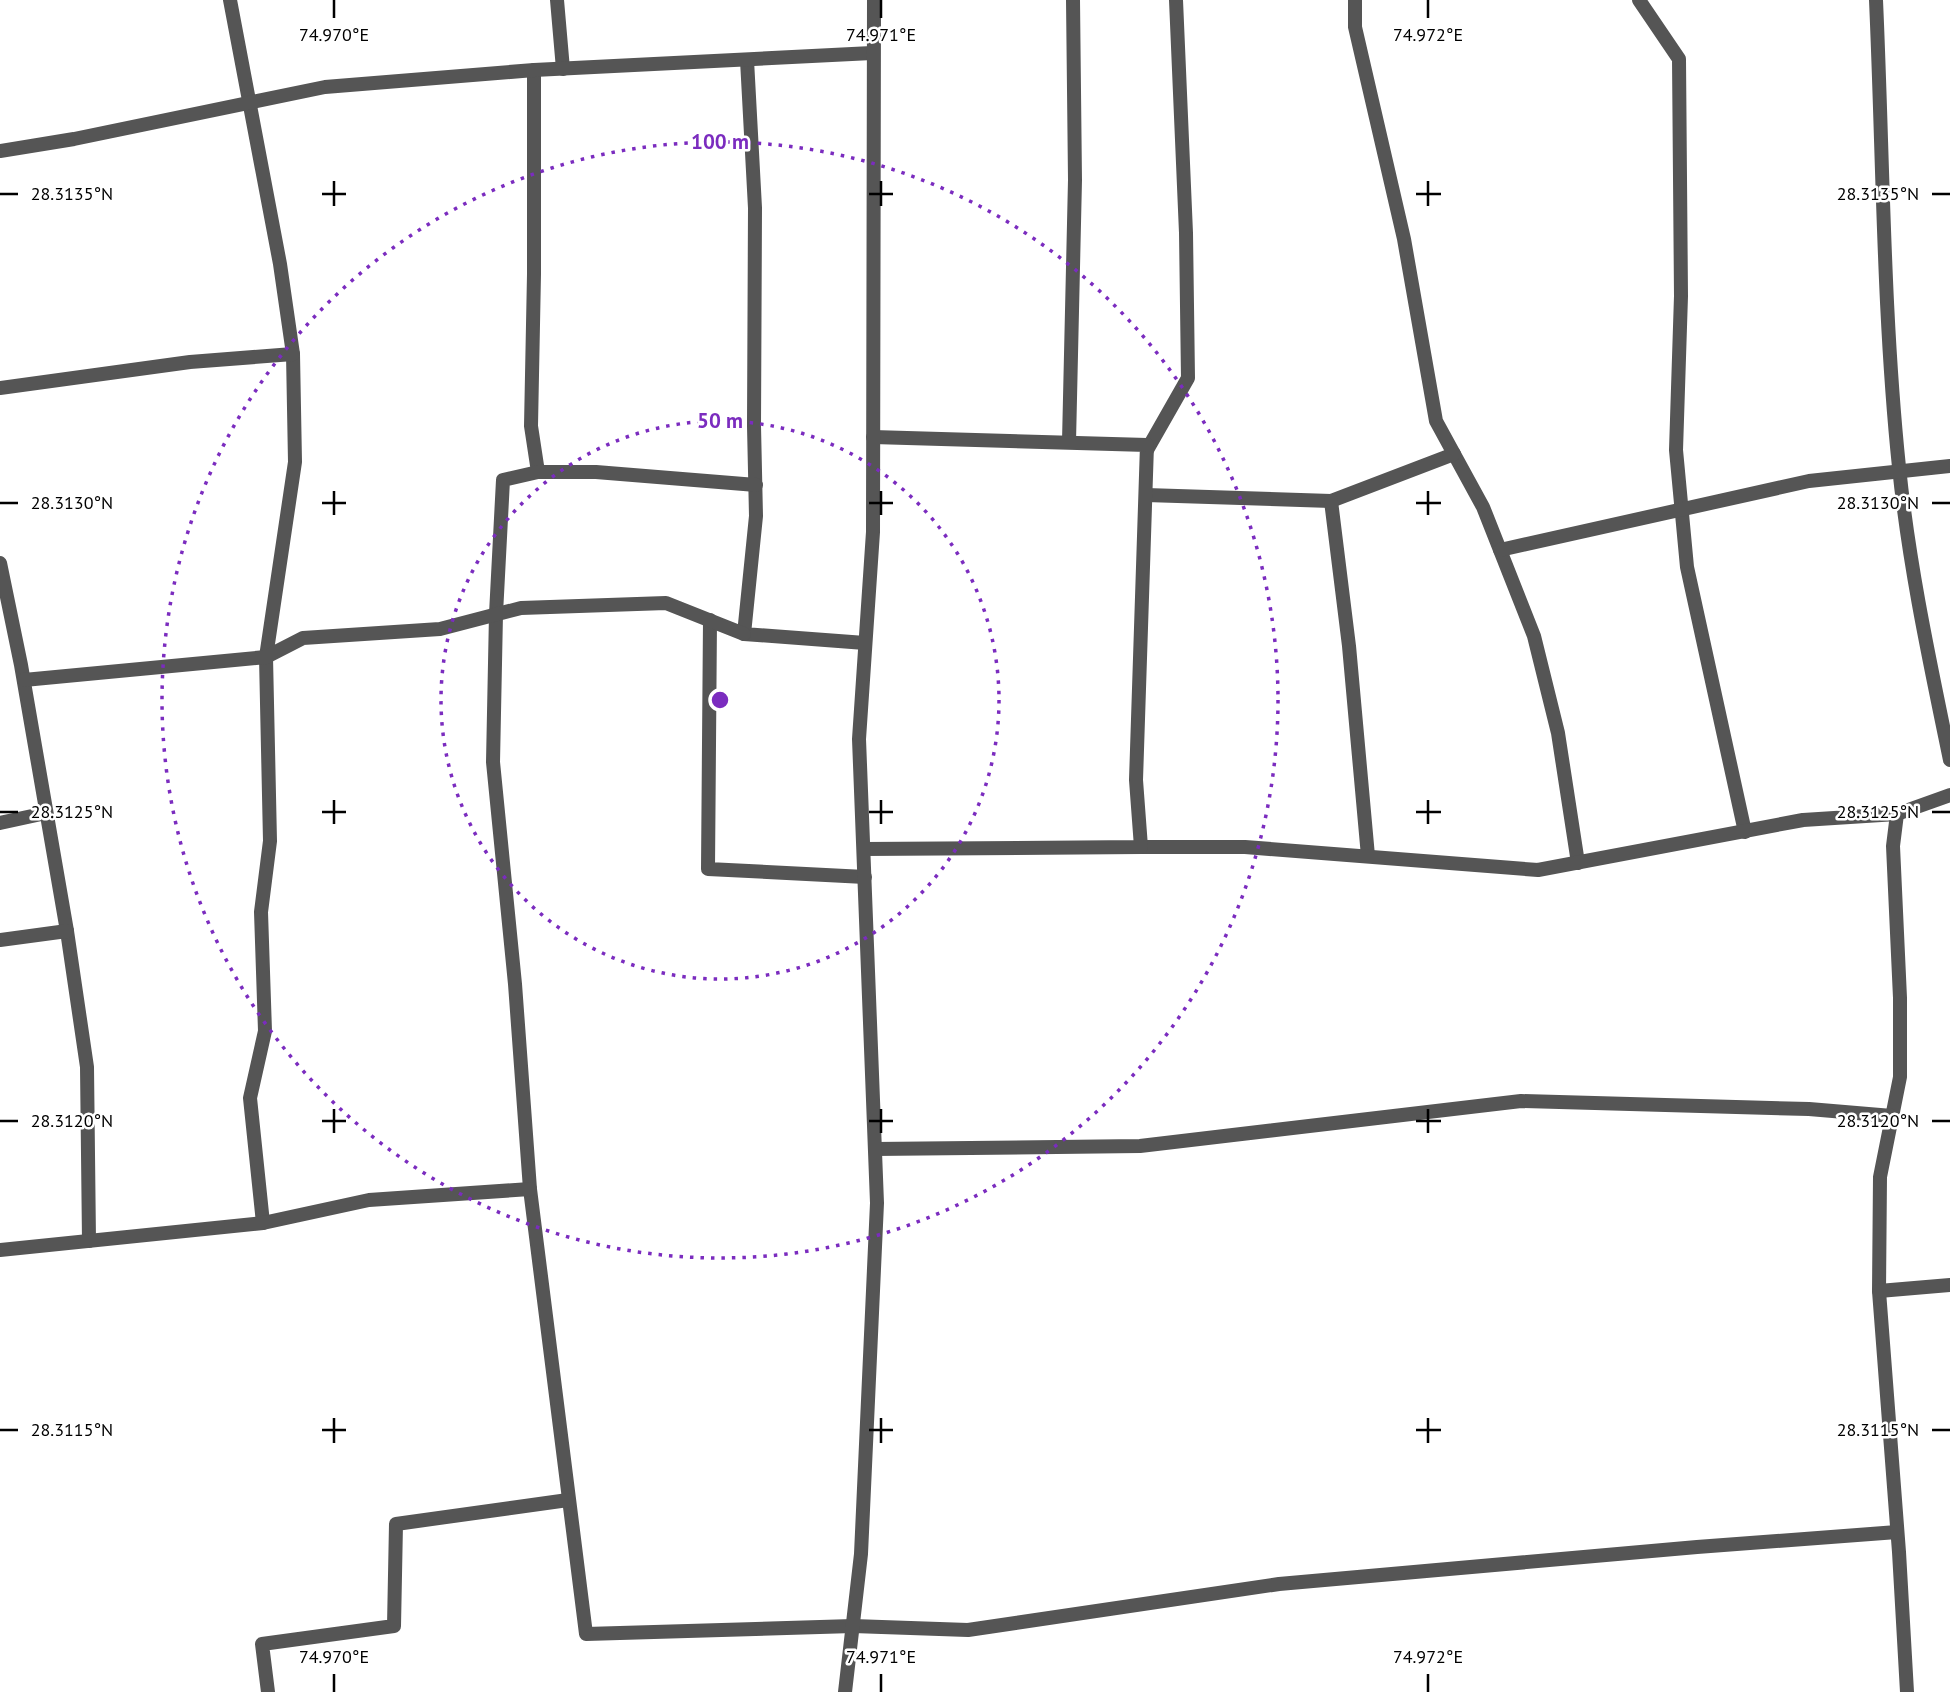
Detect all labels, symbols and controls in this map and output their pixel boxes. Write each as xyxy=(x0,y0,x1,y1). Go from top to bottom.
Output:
text: 74.970°E xyxy=(299,23,369,46)
text: 74.971°E xyxy=(846,23,916,46)
text: 74.972°E xyxy=(1393,23,1463,46)
text: 100 m xyxy=(691,128,749,155)
text: 28.3135°N xyxy=(31,182,113,205)
text: 28.3135°N xyxy=(1837,182,1919,205)
text: 50 m xyxy=(697,407,743,434)
text: 28.3130°N xyxy=(31,491,113,514)
text: 28.3130°N xyxy=(1837,491,1919,514)
centre of rings xyxy=(708,688,732,712)
text: 28.3125°N xyxy=(31,800,113,823)
text: 28.3125°N xyxy=(1837,800,1919,823)
text: 28.3120°N xyxy=(31,1109,113,1132)
text: 28.3120°N xyxy=(1837,1109,1919,1132)
text: 28.3115°N xyxy=(31,1418,113,1441)
text: 28.3115°N xyxy=(1837,1418,1919,1441)
text: 74.970°E xyxy=(299,1645,369,1668)
text: 74.971°E xyxy=(846,1645,916,1668)
text: 74.972°E xyxy=(1393,1645,1463,1668)

